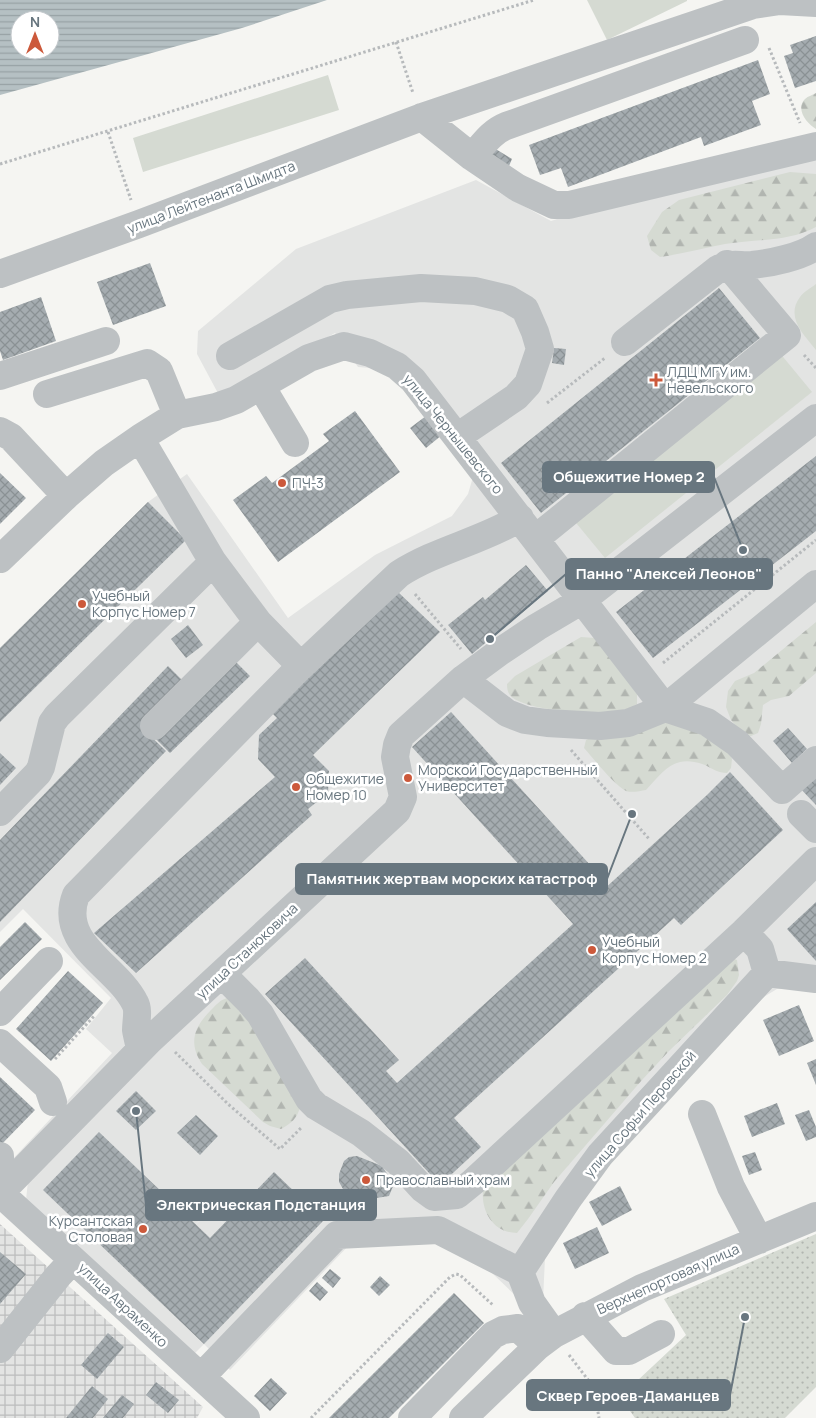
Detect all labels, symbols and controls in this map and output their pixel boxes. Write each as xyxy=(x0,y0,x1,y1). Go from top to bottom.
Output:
north arrow xyxy=(10,10,60,60)
text: N xyxy=(30,12,40,31)
street label: улица Лейтенанта Шмидта xyxy=(124,156,298,237)
place label: ЛДЦ МГУ им. Невельского xyxy=(667,362,753,397)
street label: улица Чернышевского xyxy=(399,370,508,498)
marker: ЛДЦ МГУ им. Невельского xyxy=(649,373,663,387)
callout: Общежитие Номер 2 xyxy=(543,462,714,492)
text: Общежитие Номер 2 xyxy=(553,466,705,487)
place label: ПЧ-3 xyxy=(292,473,324,492)
marker: ПЧ-3 xyxy=(276,477,288,489)
callout: Панно "Алексей Леонов" xyxy=(566,559,772,589)
text: Панно "Алексей Леонов" xyxy=(576,563,762,584)
place label: Учебный Корпус Номер 7 xyxy=(92,586,196,621)
marker: Учебный Корпус Номер 7 xyxy=(76,598,88,610)
place label: Морской Государственный Университет xyxy=(418,760,598,795)
place label: Общежитие Номер 10 xyxy=(306,769,384,804)
marker: Морской Государственный Университет xyxy=(402,772,414,784)
marker: Общежитие Номер 10 xyxy=(290,781,302,793)
callout: Памятник жертвам морских катастроф xyxy=(296,864,607,894)
text: Памятник жертвам морских катастроф xyxy=(307,868,597,889)
street label: улица Станюковича xyxy=(192,899,301,1003)
place label: Учебный Корпус Номер 2 xyxy=(602,932,707,967)
marker: Учебный Корпус Номер 2 xyxy=(586,944,598,956)
street label: улица Софьи Перовской xyxy=(579,1046,700,1181)
place label: Православный храм xyxy=(376,1170,510,1189)
marker: Православный храм xyxy=(360,1174,372,1186)
callout: Электрическая Подстанция xyxy=(146,1190,376,1220)
text: Электрическая Подстанция xyxy=(156,1194,366,1215)
place label: Курсантская Столовая xyxy=(49,1211,133,1246)
marker: Курсантская Столовая xyxy=(137,1223,149,1235)
street label: Верхнепортовая улица xyxy=(594,1239,742,1318)
street label: улица Авраменко xyxy=(74,1258,172,1351)
callout: Сквер Героев-Даманцев xyxy=(527,1380,730,1410)
text: Сквер Героев-Даманцев xyxy=(537,1385,719,1406)

